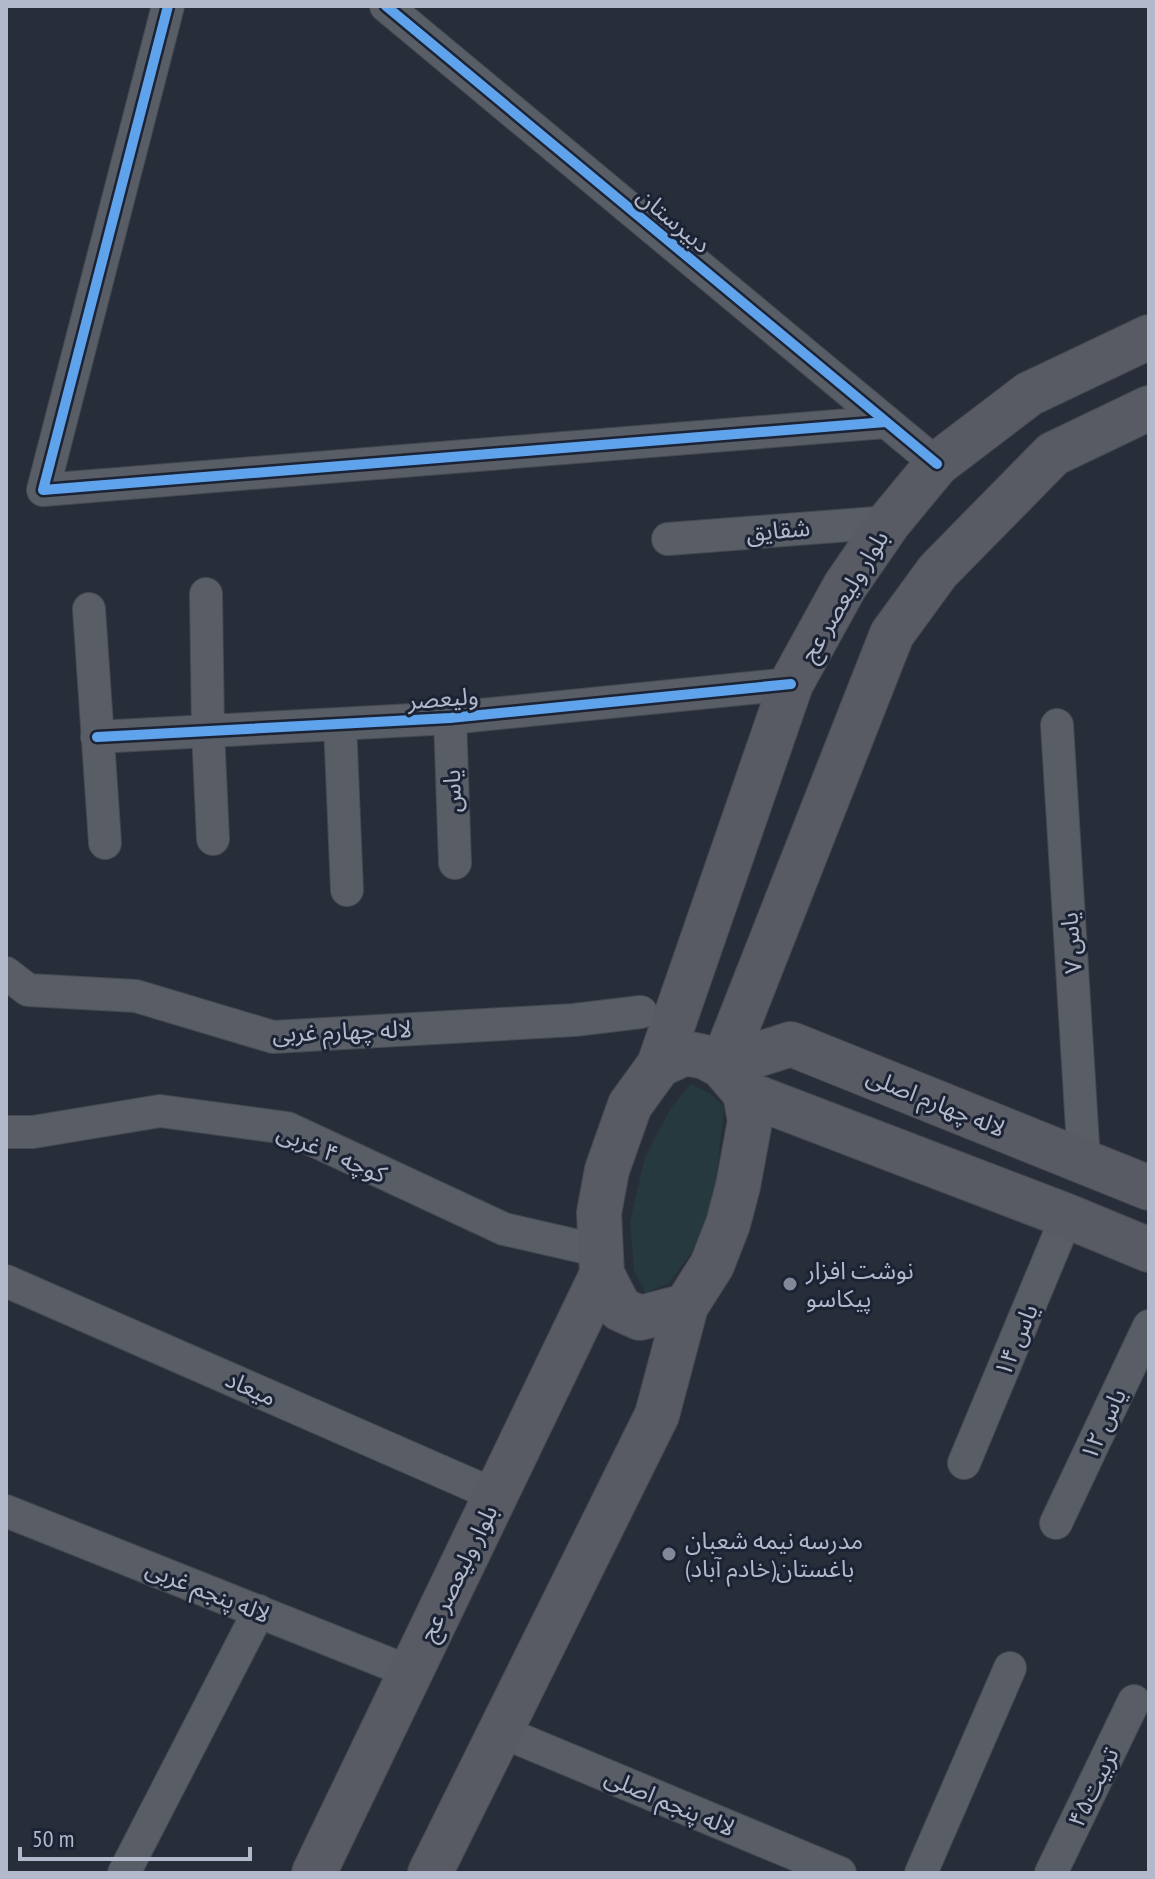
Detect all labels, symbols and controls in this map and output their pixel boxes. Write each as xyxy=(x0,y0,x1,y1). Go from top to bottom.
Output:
street label: دبیرستان xyxy=(631,180,717,260)
street label: شقایق xyxy=(745,512,811,548)
street label: بلوار ولیعصر عج xyxy=(793,525,897,668)
street label: ولیعصر xyxy=(406,680,479,716)
street label: یاس xyxy=(436,769,468,813)
street label: یاس ۷ xyxy=(1053,911,1089,975)
street label: لاله چهارم غربی xyxy=(272,1013,412,1052)
street label: لاله چهارم اصلی xyxy=(861,1060,1010,1147)
street label: کوچه ۴ غربی xyxy=(273,1116,392,1190)
place label: نوشت افزار پیکاسو xyxy=(805,1255,914,1314)
marker: نوشت افزار پیکاسو xyxy=(781,1275,799,1293)
street label: یاس ۱۴ xyxy=(987,1299,1045,1381)
street label: میعاد xyxy=(221,1363,281,1413)
street label: یاس ۱۲ xyxy=(1073,1383,1133,1465)
street label: بلوار ولیعصر عج xyxy=(412,1500,506,1647)
place label: مدرسه نیمه شعبان باغستان(خادم آباد) xyxy=(685,1525,863,1587)
marker: مدرسه نیمه شعبان باغستان(خادم آباد) xyxy=(660,1545,678,1563)
street label: لاله پنجم غربی xyxy=(141,1552,275,1632)
street label: تربیت۴۵ xyxy=(1060,1742,1126,1832)
street label: لاله پنجم اصلی xyxy=(599,1761,740,1845)
scale bar xyxy=(20,1811,250,1861)
text: 50 m xyxy=(32,1823,74,1854)

